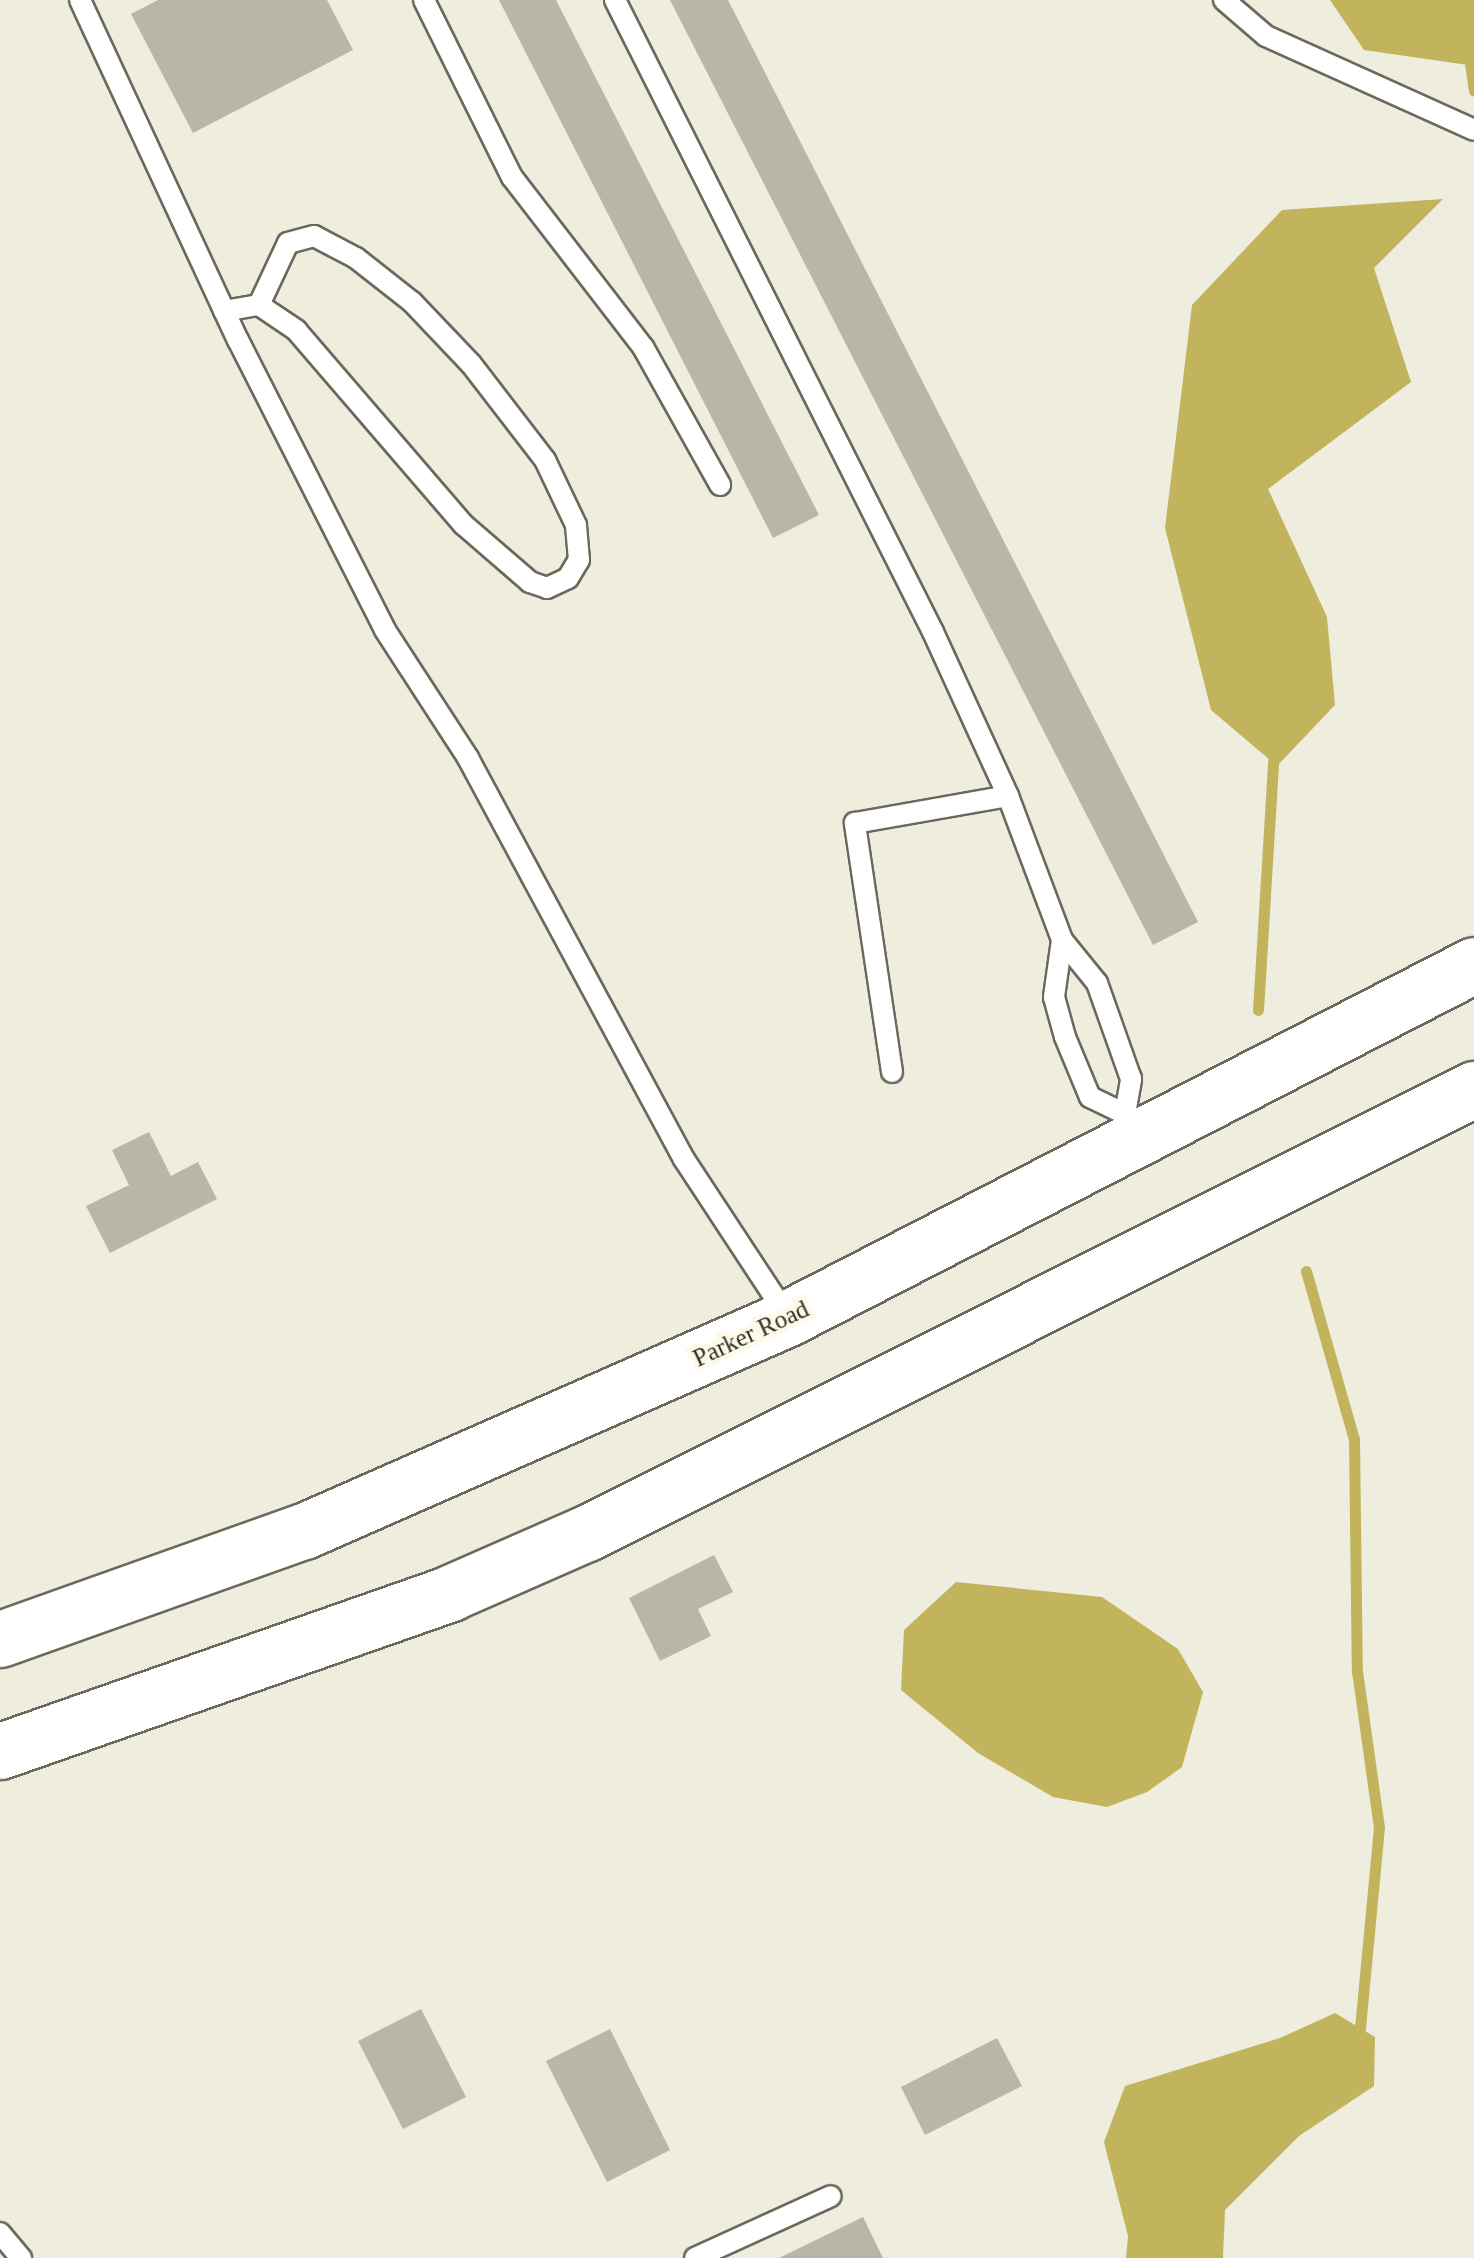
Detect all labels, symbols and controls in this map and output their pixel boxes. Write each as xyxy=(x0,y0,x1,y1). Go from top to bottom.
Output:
street label: Parker Road xyxy=(688,1294,814,1374)

